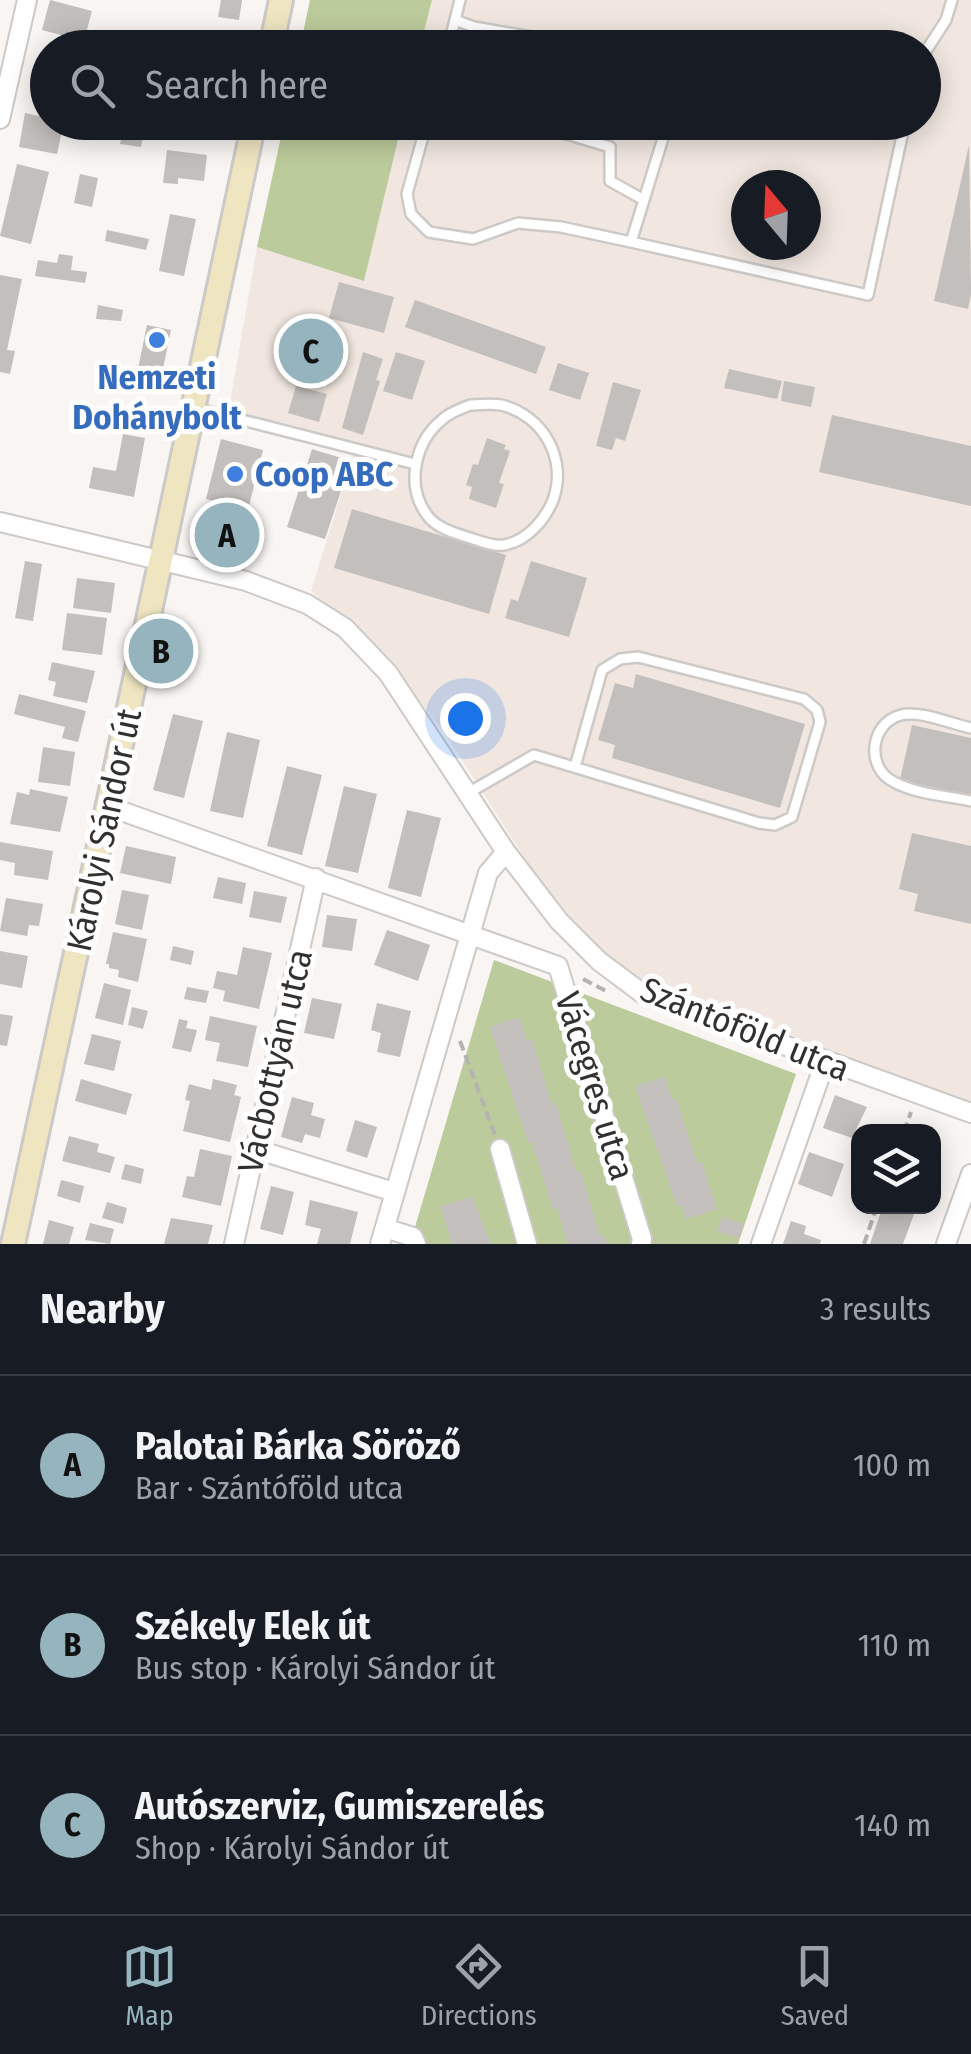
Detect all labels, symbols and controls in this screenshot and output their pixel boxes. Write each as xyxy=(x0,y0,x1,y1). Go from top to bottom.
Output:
search box xyxy=(30,30,941,140)
icon: search xyxy=(65,58,120,113)
text: Search here xyxy=(145,62,328,108)
north arrow xyxy=(731,170,821,260)
pin: C xyxy=(278,314,344,388)
marker: Nemzeti Dohánybolt xyxy=(146,329,168,351)
place label: Nemzeti Dohánybolt xyxy=(72,356,242,438)
place label: Coop ABC xyxy=(255,453,394,495)
marker: Coop ABC xyxy=(224,463,246,485)
pin: A xyxy=(194,498,260,572)
pin: B xyxy=(128,614,194,688)
your location xyxy=(440,693,491,744)
street label: Károlyi Sándor út xyxy=(58,704,150,955)
street label: Vácbottyán utca xyxy=(229,945,321,1177)
street label: Szántóföld utca xyxy=(635,968,855,1090)
street label: Vácegres utca xyxy=(547,987,643,1185)
map controls xyxy=(851,1124,941,1214)
button: layers xyxy=(851,1124,941,1214)
text: Nearby xyxy=(40,1284,165,1334)
text: 3 results xyxy=(820,1290,931,1328)
text: Palotai Bárka Söröző xyxy=(135,1423,461,1469)
text: A xyxy=(64,1446,81,1484)
text: 100 m xyxy=(853,1446,931,1484)
text: Bar · Szántóföld utca xyxy=(135,1469,403,1507)
text: Székely Elek út xyxy=(135,1603,371,1649)
text: B xyxy=(64,1626,81,1664)
text: 110 m xyxy=(858,1626,931,1664)
text: Bus stop · Károlyi Sándor út xyxy=(135,1649,496,1687)
text: Autószerviz, Gumiszerelés xyxy=(135,1783,544,1829)
text: C xyxy=(64,1806,81,1844)
text: 140 m xyxy=(854,1806,931,1844)
text: Shop · Károlyi Sándor út xyxy=(135,1829,449,1867)
tab: Map xyxy=(122,1939,177,2032)
tab: Directions xyxy=(421,1939,537,2032)
tab: Saved xyxy=(781,1939,849,2032)

